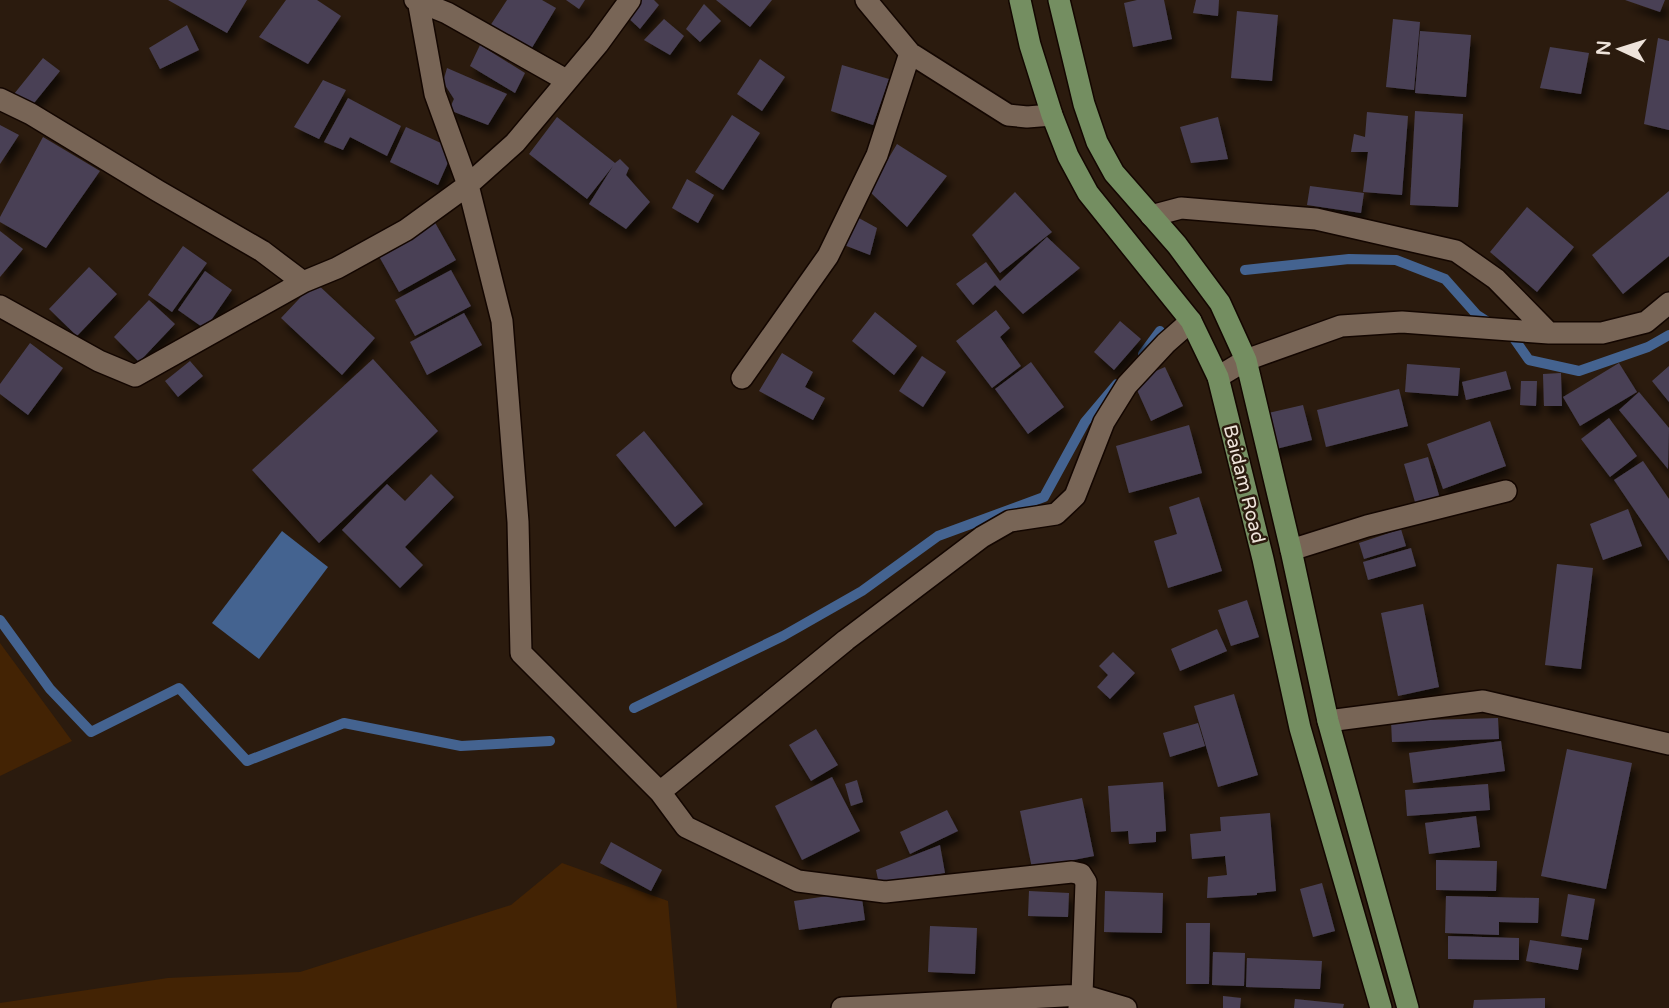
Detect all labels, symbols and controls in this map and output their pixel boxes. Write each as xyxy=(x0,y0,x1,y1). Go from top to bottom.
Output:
north arrow xyxy=(1585,14,1655,84)
text: N xyxy=(1593,40,1616,56)
street label: Baidam Road xyxy=(1219,422,1269,546)

